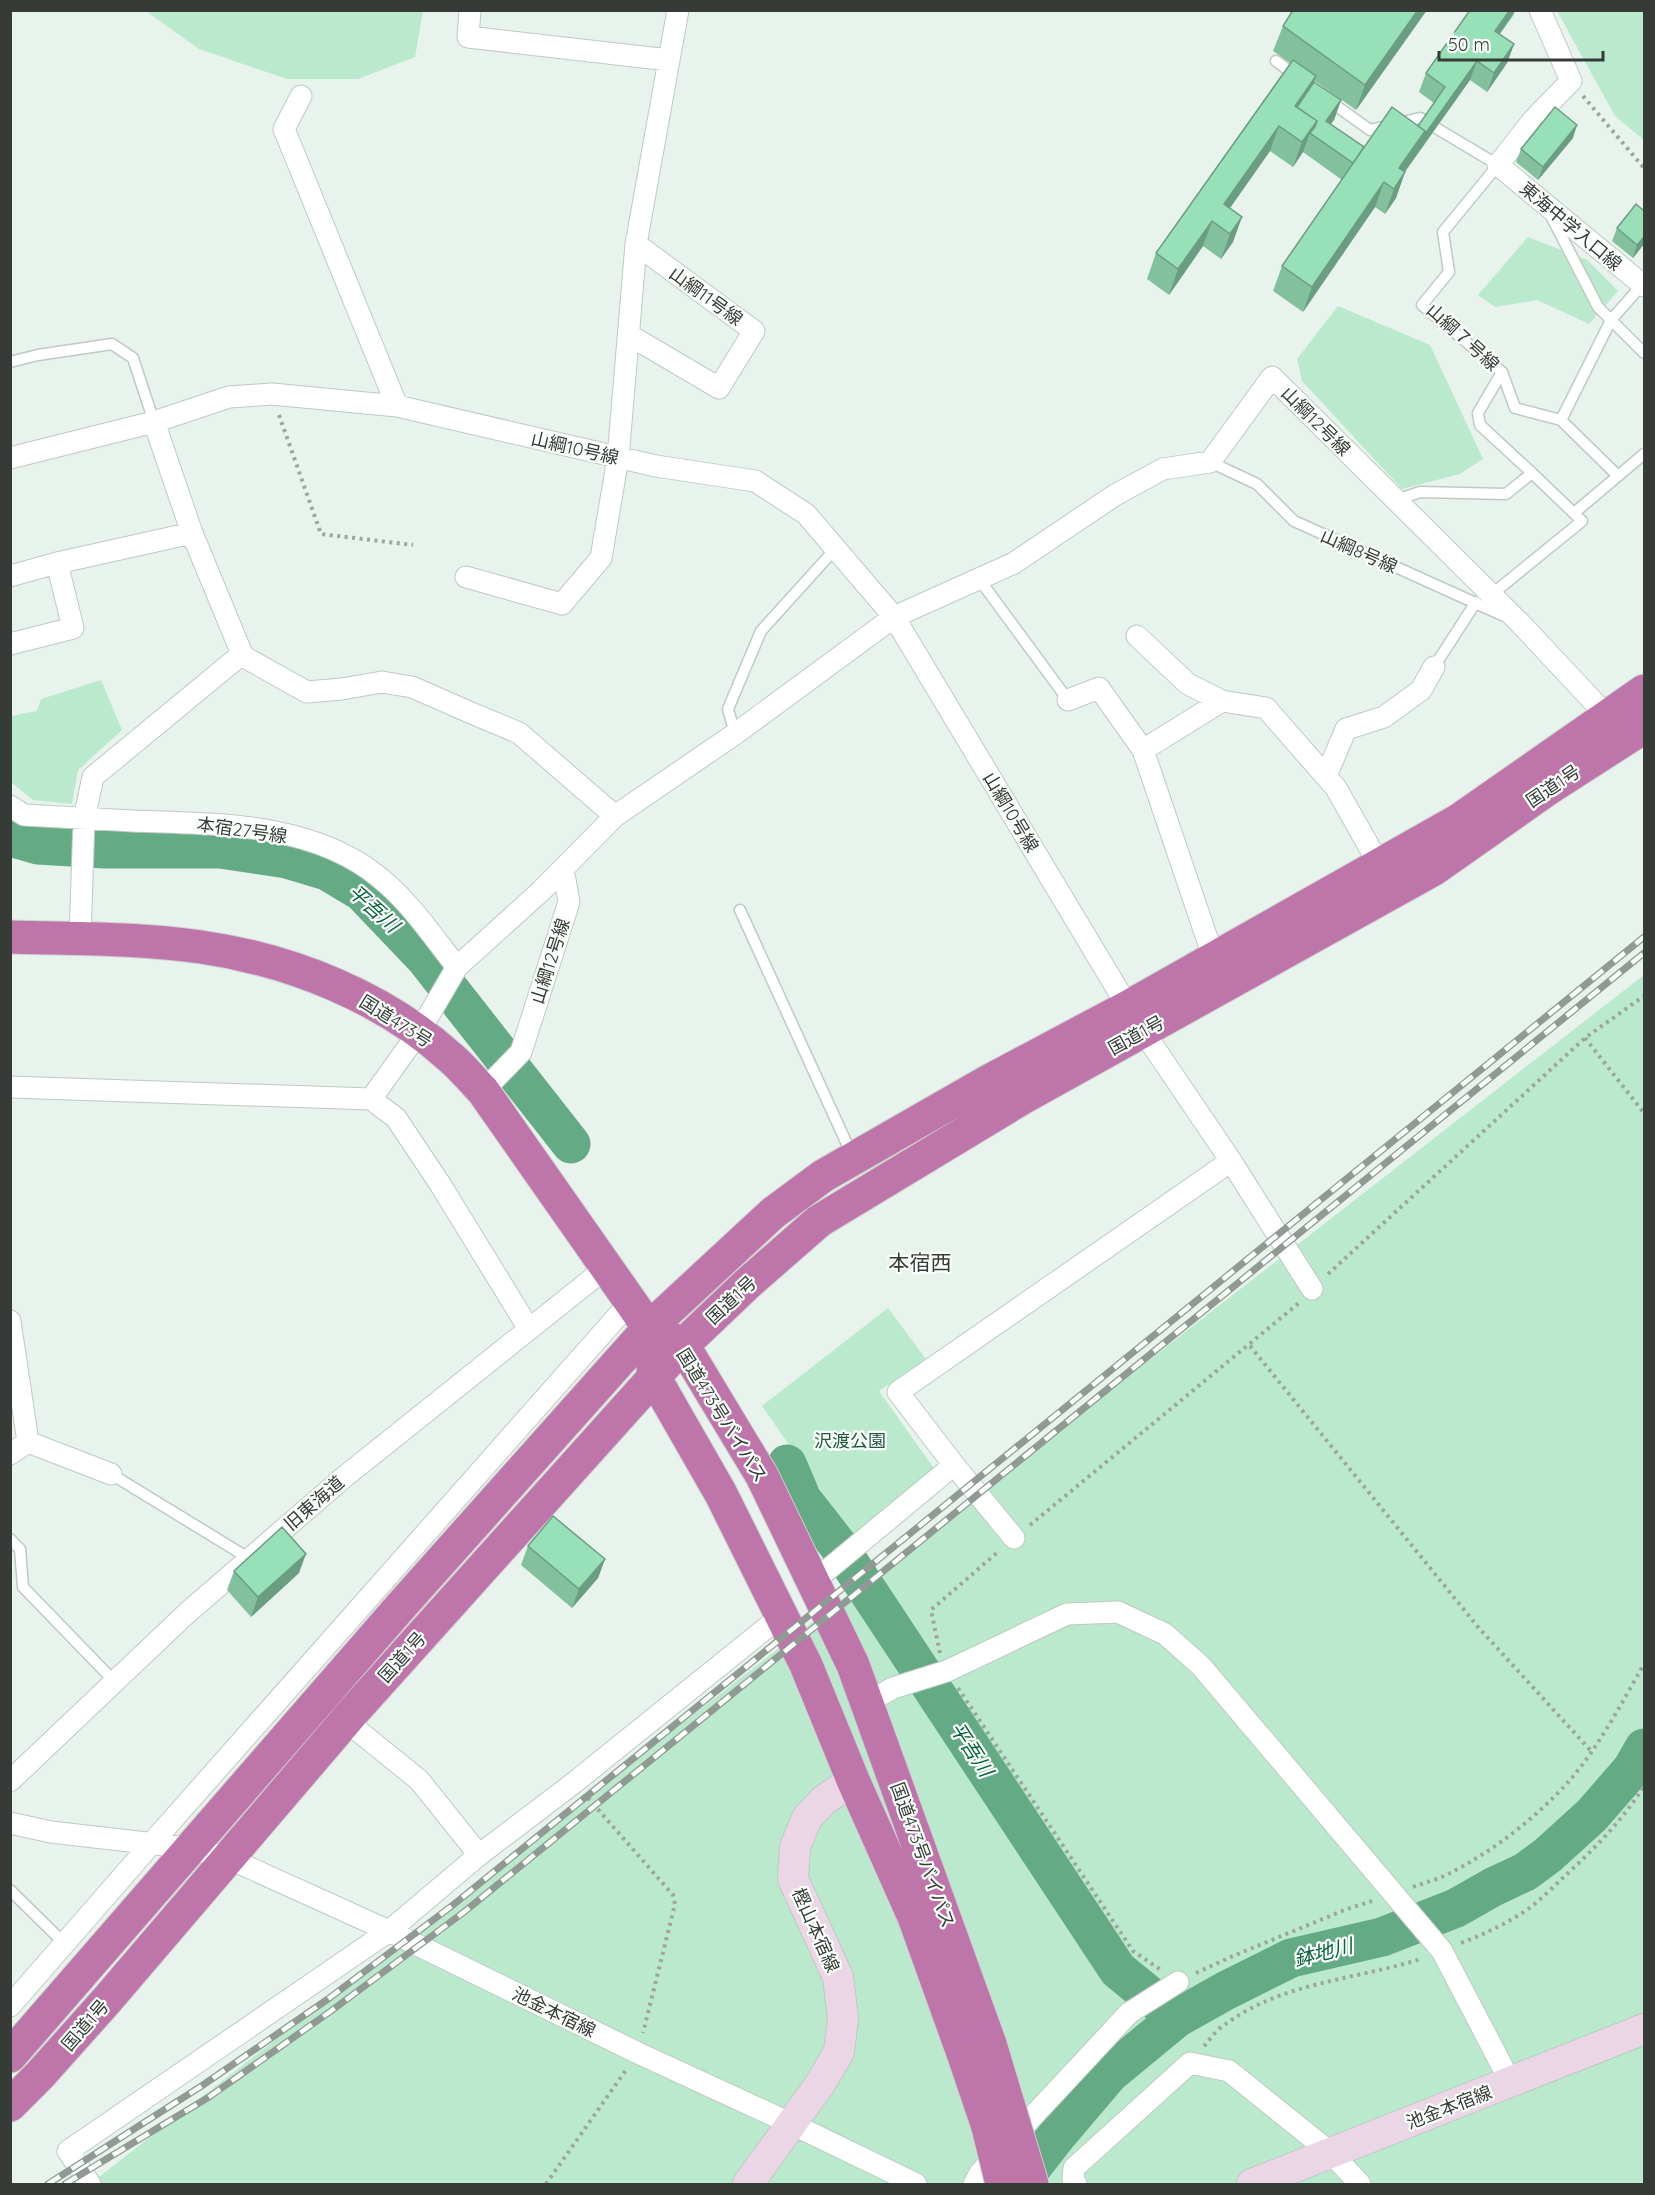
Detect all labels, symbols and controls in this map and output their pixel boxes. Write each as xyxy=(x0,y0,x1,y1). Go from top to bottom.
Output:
scale bar xyxy=(1439,24,1602,62)
text: 50 m xyxy=(1448,33,1490,56)
street label: 東海中学入口線 xyxy=(1515,177,1627,275)
street label: 山綱11号線 xyxy=(665,262,747,330)
street label: 山綱７号線 xyxy=(1422,298,1504,376)
street label: 山綱12号線 xyxy=(1277,382,1355,460)
street label: 山綱10号線 xyxy=(529,427,621,469)
street label: 山綱8号線 xyxy=(1317,524,1401,578)
street label: 国道1号 xyxy=(1521,760,1585,812)
street label: 山綱10号線 xyxy=(978,768,1044,856)
street label: 本宿27号線 xyxy=(195,812,289,848)
water label: 平吾川 xyxy=(343,879,406,939)
street label: 山綱12号線 xyxy=(525,915,575,1007)
street label: 国道473号 xyxy=(355,990,437,1052)
street label: 国道1号 xyxy=(1104,1010,1168,1060)
district label: 本宿西 xyxy=(889,1249,952,1275)
street label: 国道1号 xyxy=(701,1271,761,1329)
street label: 国道473号バイパス xyxy=(672,1344,772,1486)
park label: 沢渡公園 xyxy=(814,1429,886,1452)
street label: 旧東海道 xyxy=(279,1471,349,1535)
street label: 国道1号 xyxy=(373,1627,431,1687)
water label: 平吾川 xyxy=(945,1717,1000,1783)
street label: 国道473号バイパス xyxy=(886,1779,960,1931)
street label: 樫山本宿線 xyxy=(787,1884,845,1976)
water label: 鉢地川 xyxy=(1291,1932,1357,1971)
street label: 池金本宿線 xyxy=(509,1982,599,2042)
street label: 国道1号 xyxy=(56,1995,114,2055)
street label: 池金本宿線 xyxy=(1403,2080,1495,2134)

